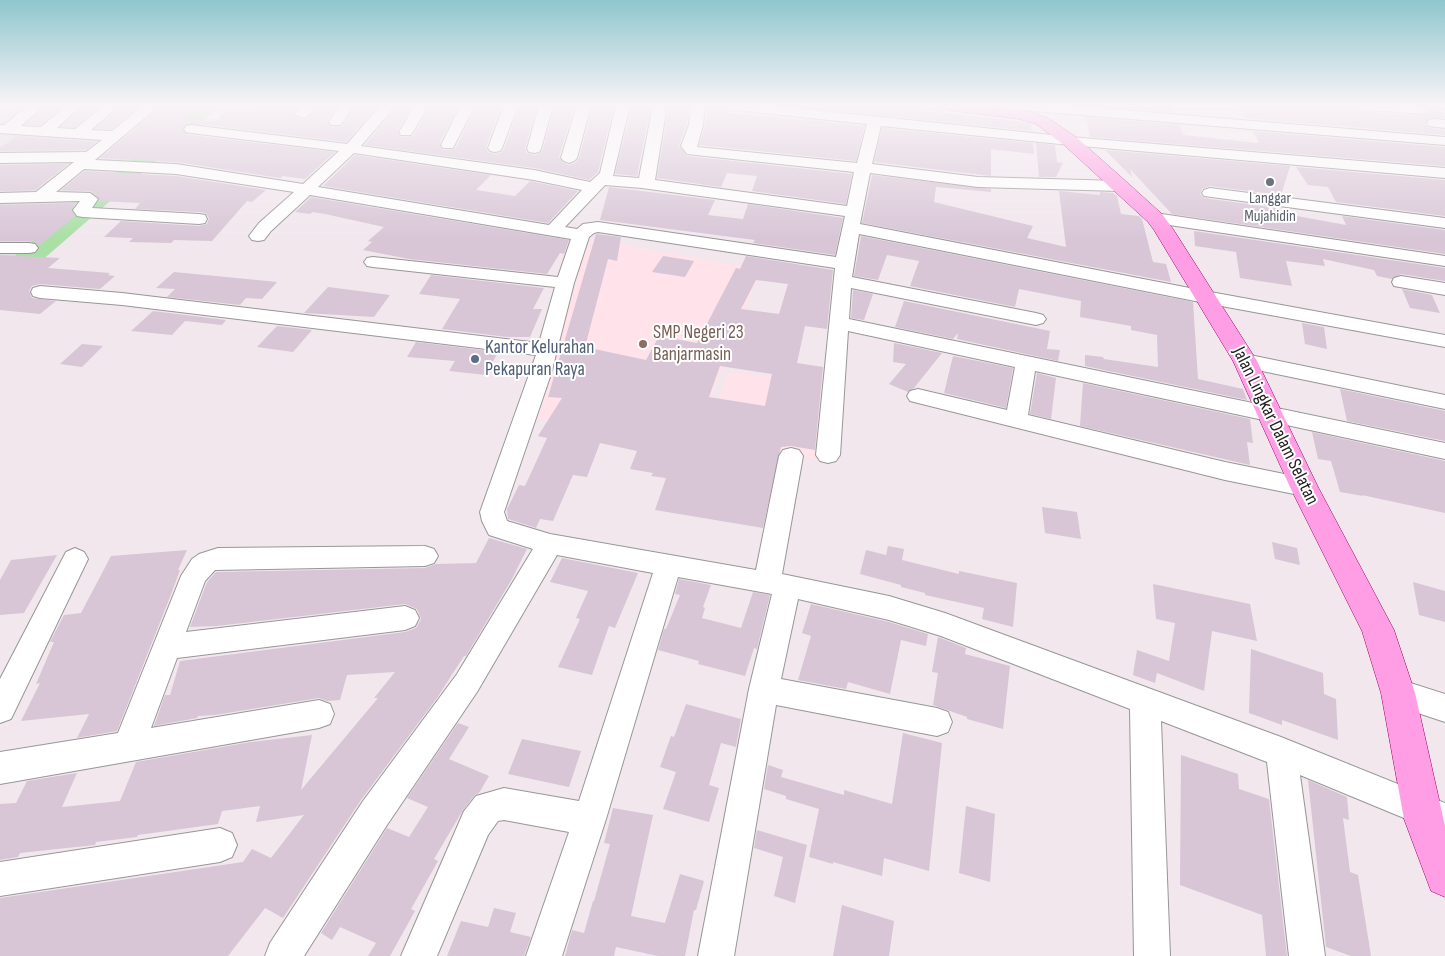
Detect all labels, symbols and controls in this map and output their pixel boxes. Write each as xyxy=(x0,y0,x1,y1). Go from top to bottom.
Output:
marker: Langgar Mujahidin xyxy=(1264,176,1276,188)
place label: Langgar Mujahidin xyxy=(1244,189,1296,227)
place label: SMP Negeri 23 Banjarmasin xyxy=(653,322,744,366)
place label: Kantor Kelurahan Pekapuran Raya xyxy=(485,337,594,381)
marker: SMP Negeri 23 Banjarmasin xyxy=(637,338,649,350)
street label: Jalan Lingkar Dalam Selatan xyxy=(1227,343,1323,509)
marker: Kantor Kelurahan Pekapuran Raya xyxy=(469,353,481,365)

